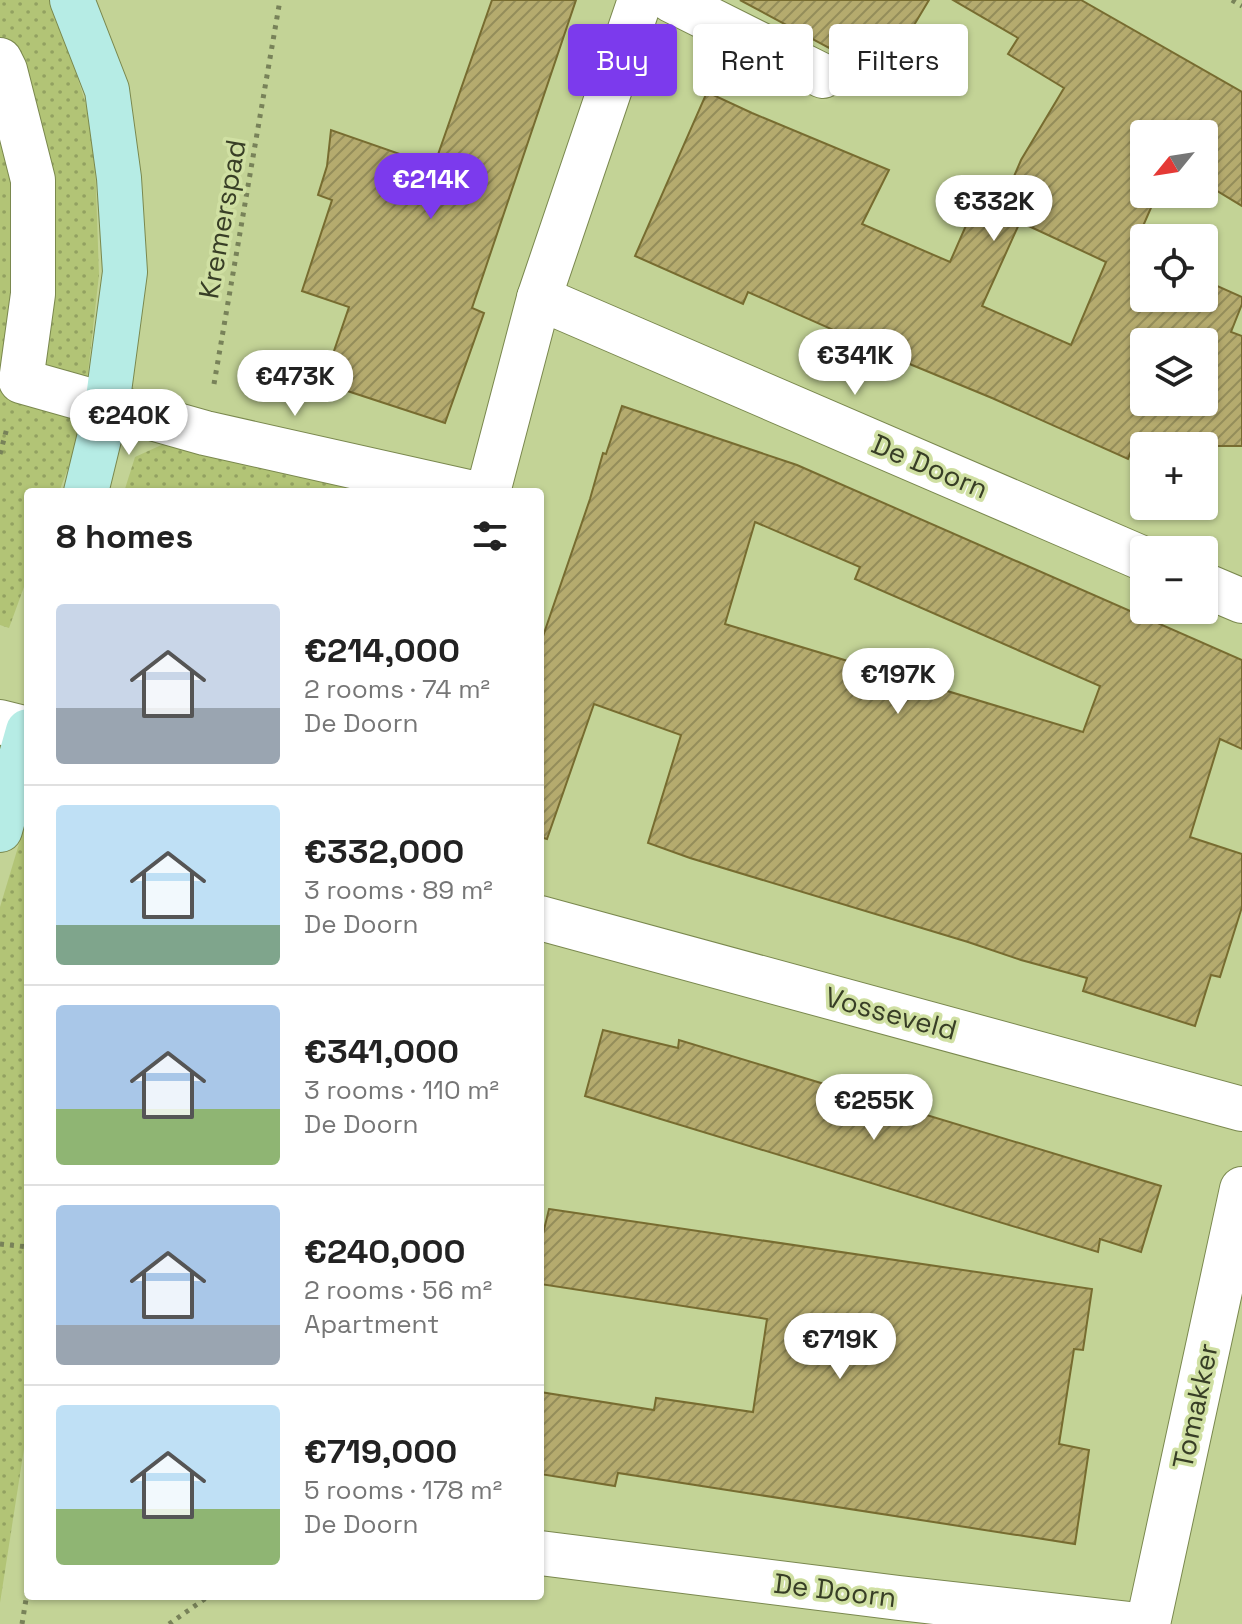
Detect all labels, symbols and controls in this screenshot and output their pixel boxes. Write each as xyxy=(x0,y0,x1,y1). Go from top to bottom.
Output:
chip: Buy xyxy=(568,24,677,96)
chip: Rent xyxy=(693,24,813,96)
chip: Filters xyxy=(829,24,968,96)
north arrow xyxy=(1130,120,1218,208)
map controls xyxy=(1130,120,1218,624)
street label: Kremerspad xyxy=(190,137,254,301)
pin: €214K xyxy=(375,153,487,221)
text: €214K xyxy=(392,162,470,196)
pin: €332K xyxy=(938,175,1050,243)
text: €332K xyxy=(954,184,1034,218)
button: locate xyxy=(1130,224,1218,312)
button: layers xyxy=(1130,328,1218,416)
pin: €341K xyxy=(799,329,911,397)
text: €341K xyxy=(816,338,894,372)
pin: €473K xyxy=(239,350,351,418)
text: €473K xyxy=(255,359,335,393)
pin: €240K xyxy=(73,389,185,457)
text: €240K xyxy=(88,398,170,432)
street label: De Doorn xyxy=(866,425,994,507)
button: + xyxy=(1130,432,1218,520)
icon: filters xyxy=(468,514,512,558)
text: 8 homes xyxy=(56,515,193,558)
button: − xyxy=(1130,536,1218,624)
text: €214,000 xyxy=(304,629,460,672)
icon: home xyxy=(120,636,216,732)
pin: €197K xyxy=(842,648,954,716)
text: €197K xyxy=(860,657,936,691)
text: 2 rooms · 74 m² xyxy=(304,672,490,706)
text: De Doorn xyxy=(304,706,418,740)
text: €332,000 xyxy=(304,830,464,873)
icon: home xyxy=(120,837,216,933)
text: 3 rooms · 89 m² xyxy=(304,873,493,907)
text: De Doorn xyxy=(304,907,418,941)
street label: Vosseveld xyxy=(821,978,961,1048)
text: €341,000 xyxy=(304,1030,459,1073)
icon: home xyxy=(120,1037,216,1133)
text: 3 rooms · 110 m² xyxy=(304,1073,499,1107)
pin: €255K xyxy=(818,1074,930,1142)
text: €255K xyxy=(834,1083,914,1117)
text: De Doorn xyxy=(304,1107,418,1141)
text: €240,000 xyxy=(304,1230,466,1273)
icon: home xyxy=(120,1237,216,1333)
text: 2 rooms · 56 m² xyxy=(304,1273,492,1307)
text: Apartment xyxy=(304,1307,439,1341)
pin: €719K xyxy=(784,1313,896,1381)
text: €719K xyxy=(802,1322,878,1356)
street label: Tomakker xyxy=(1164,1340,1226,1472)
text: €719,000 xyxy=(304,1430,457,1473)
icon: home xyxy=(120,1437,216,1533)
text: 5 rooms · 178 m² xyxy=(304,1473,502,1507)
text: De Doorn xyxy=(304,1507,418,1541)
street label: De Doorn xyxy=(772,1565,898,1615)

